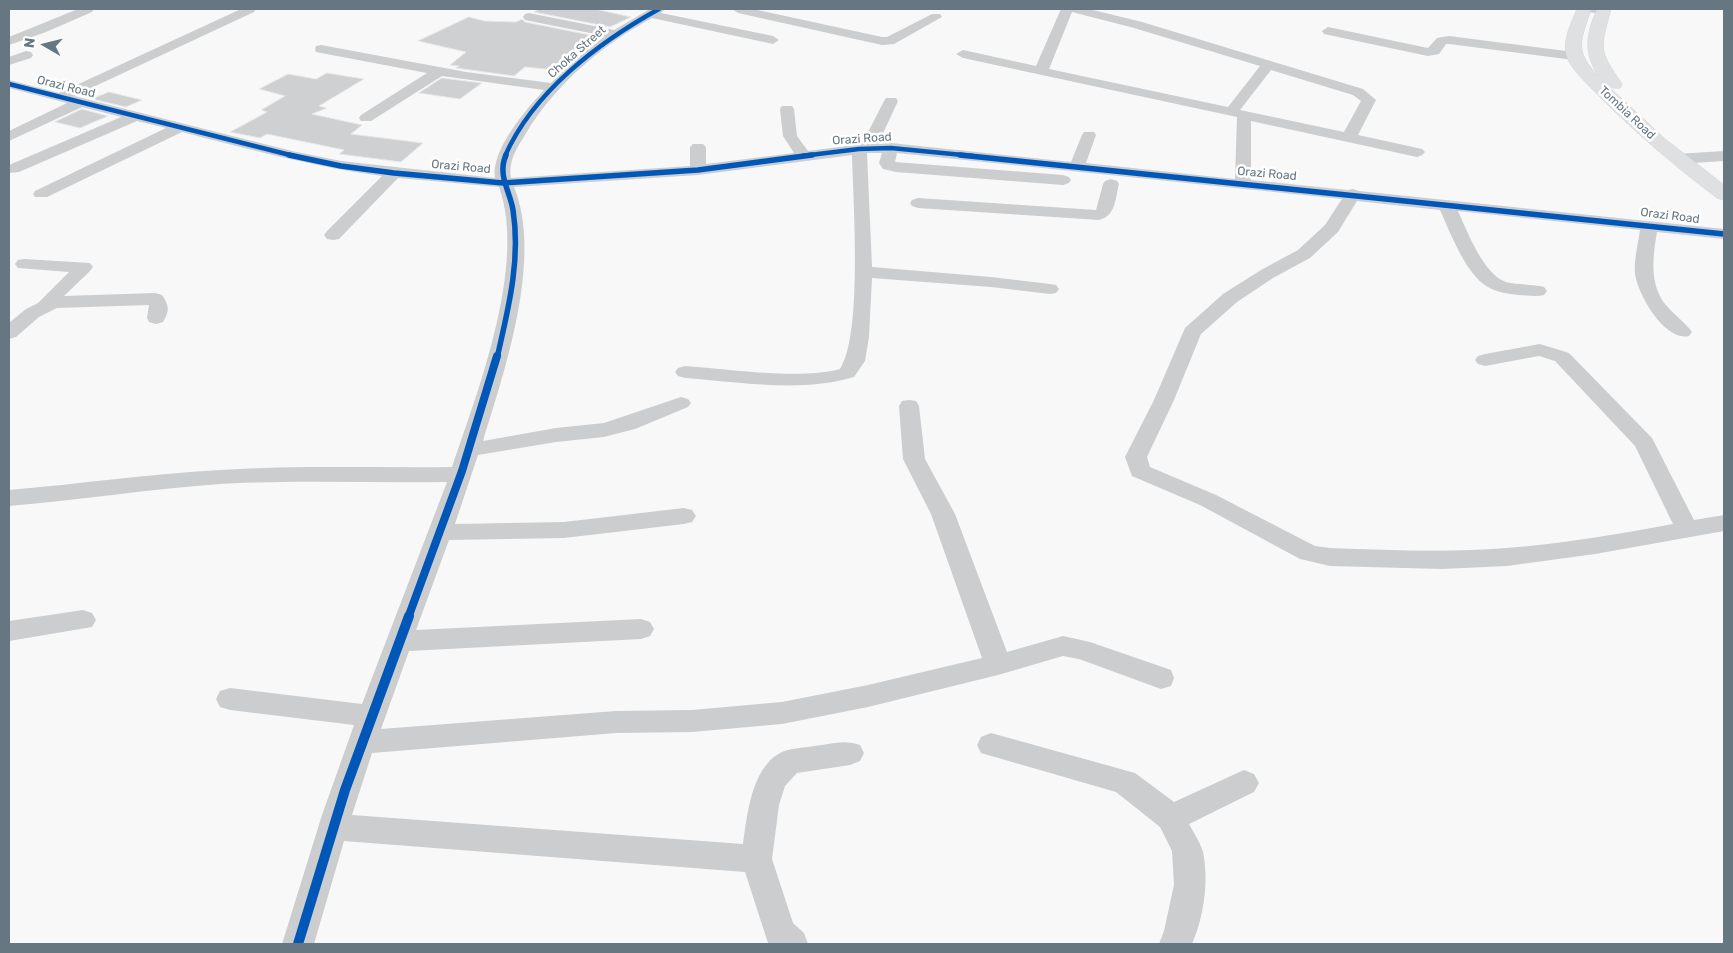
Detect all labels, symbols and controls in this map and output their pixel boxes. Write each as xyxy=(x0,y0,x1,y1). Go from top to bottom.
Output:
north arrow xyxy=(20,20,70,70)
street label: Choka Street xyxy=(545,23,609,81)
text: N xyxy=(21,37,39,49)
street label: Orazi Road xyxy=(35,73,97,101)
street label: Tombia Road xyxy=(1596,83,1658,143)
street label: Orazi Road xyxy=(832,130,892,148)
street label: Orazi Road xyxy=(431,157,491,177)
street label: Orazi Road xyxy=(1237,164,1297,184)
street label: Orazi Road xyxy=(1640,205,1700,227)

